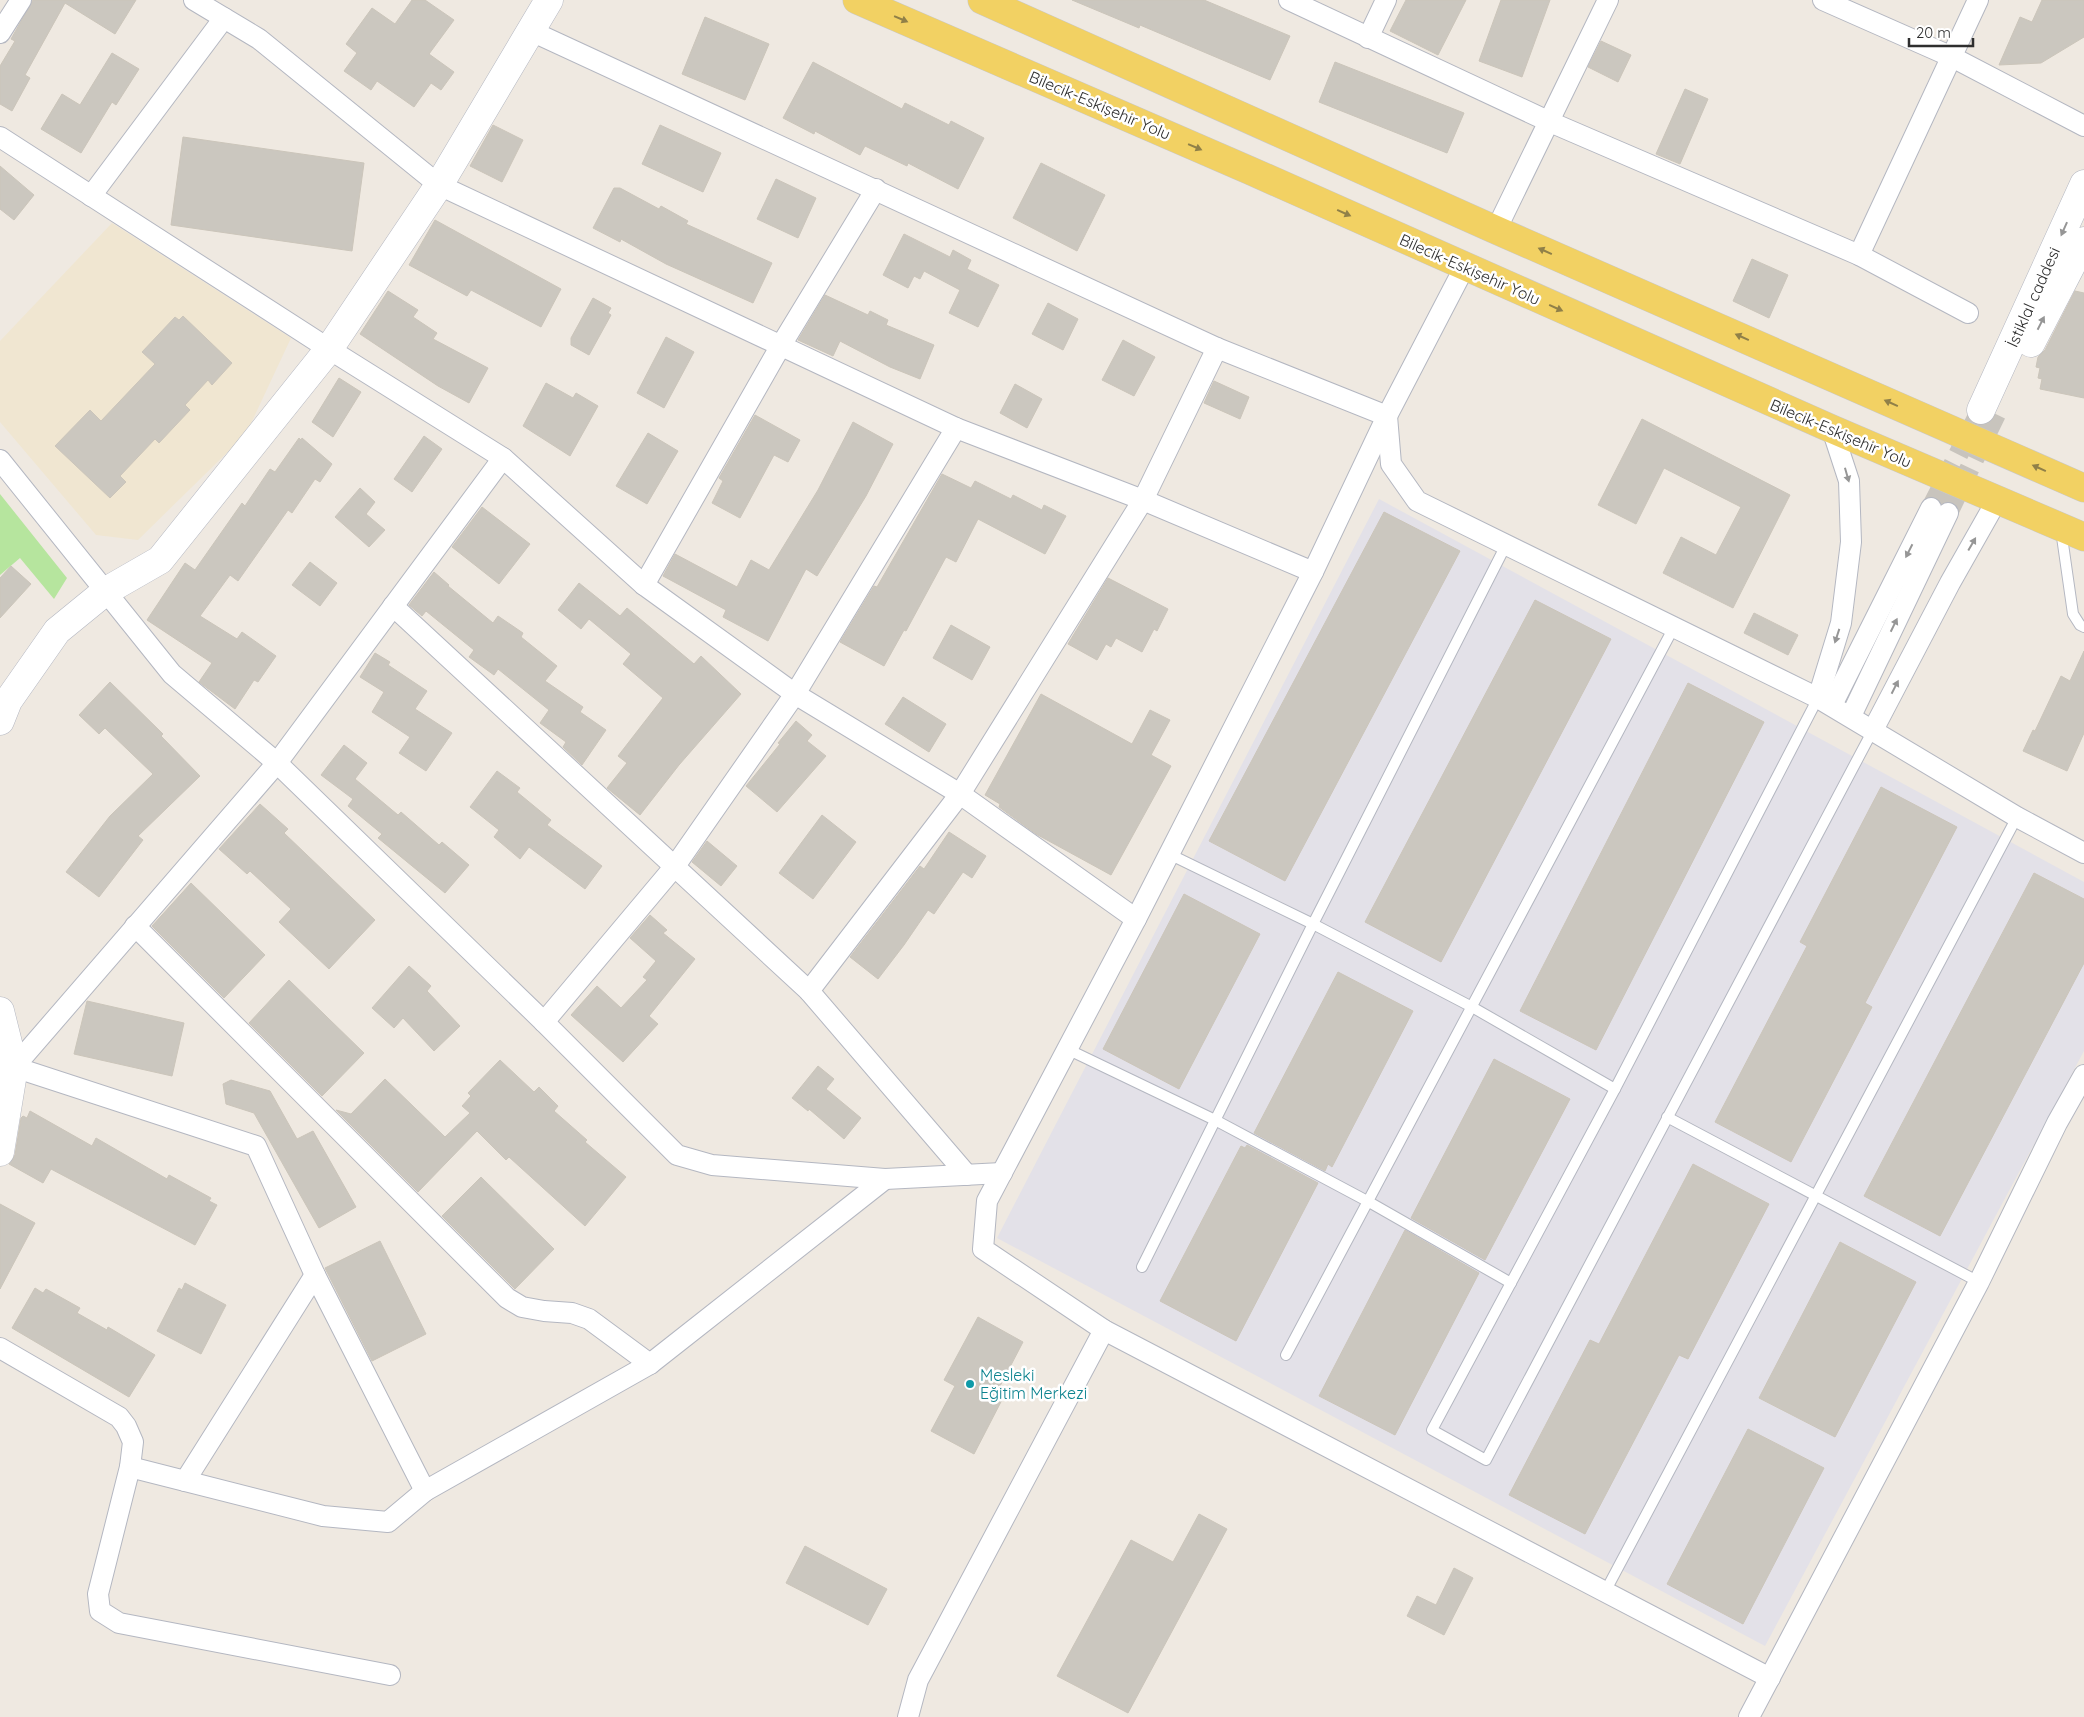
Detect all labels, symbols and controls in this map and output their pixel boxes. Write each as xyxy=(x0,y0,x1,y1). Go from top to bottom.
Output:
scale bar xyxy=(1909,15,1973,47)
one-way arrow xyxy=(894,16,909,24)
text: 20 m xyxy=(1916,23,1951,42)
street label: Bilecik-Eskişehir Yolu xyxy=(1026,66,1174,144)
one-way arrow xyxy=(1188,143,1202,151)
one-way arrow xyxy=(1337,209,1351,217)
one-way arrow xyxy=(2060,222,2068,236)
street label: Bilecik-Eskişehir Yolu xyxy=(1397,229,1543,309)
street label: İstiklal caddesi xyxy=(2002,244,2064,350)
one-way arrow xyxy=(1538,247,1552,255)
one-way arrow xyxy=(1549,304,1563,312)
one-way arrow xyxy=(2037,316,2045,330)
one-way arrow xyxy=(1735,333,1749,341)
street label: Bilecik-Eskişehir Yolu xyxy=(1767,394,1915,472)
one-way arrow xyxy=(1884,398,1898,406)
one-way arrow xyxy=(2032,463,2046,471)
one-way arrow xyxy=(1843,468,1851,483)
one-way arrow xyxy=(1968,536,1976,551)
one-way arrow xyxy=(1905,544,1913,558)
one-way arrow xyxy=(1891,618,1899,632)
one-way arrow xyxy=(1833,629,1841,644)
one-way arrow xyxy=(1891,680,1899,694)
place label: Mesleki Eğitim Merkezi xyxy=(980,1365,1087,1403)
marker: Mesleki Eğitim Merkezi xyxy=(964,1378,976,1390)

